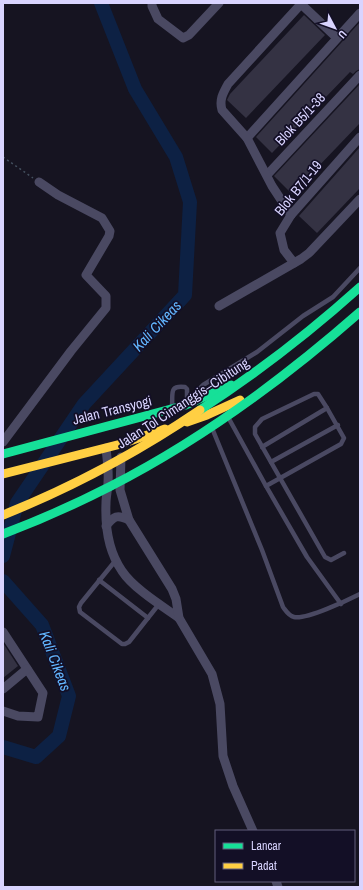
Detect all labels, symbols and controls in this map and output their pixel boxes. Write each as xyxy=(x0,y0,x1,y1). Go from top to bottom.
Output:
north arrow xyxy=(315,8,355,48)
text: U xyxy=(335,28,350,42)
street label: Blok B5/1-38 xyxy=(271,89,329,149)
street label: Blok B7/1-19 xyxy=(270,157,326,219)
water label: Kali Cikeas xyxy=(128,295,186,356)
street label: Jalan Tol Cimanggis–Cibitung xyxy=(114,353,253,452)
street label: Jalan Transyogi xyxy=(70,391,154,429)
water label: Kali Cikeas xyxy=(34,628,77,694)
legend xyxy=(215,830,355,882)
text: Lancar xyxy=(251,838,282,854)
text: Padat xyxy=(251,858,277,874)

